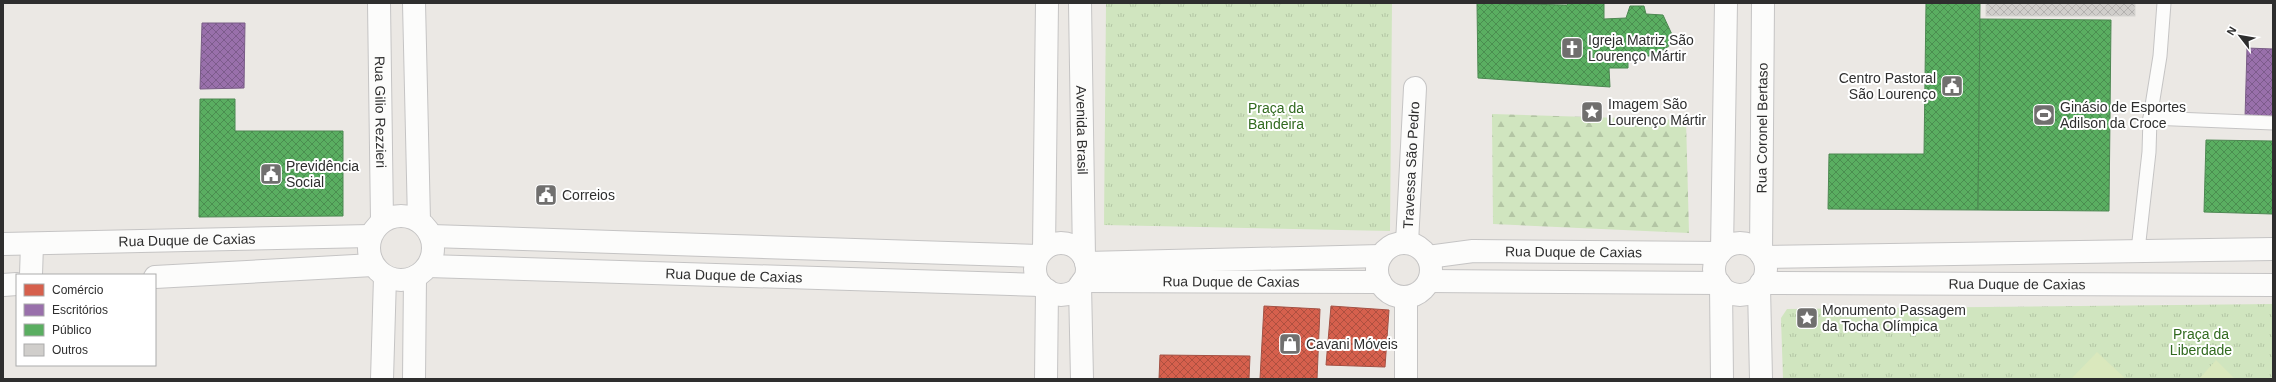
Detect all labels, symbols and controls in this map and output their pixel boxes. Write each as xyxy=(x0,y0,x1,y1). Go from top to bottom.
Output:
north arrow xyxy=(2220,16,2260,56)
text: N xyxy=(2224,24,2239,37)
place label: Igreja Matriz São Lourenço Mártir xyxy=(1588,32,1694,64)
church icon: Igreja Matriz São Lourenço Mártir xyxy=(1559,35,1585,61)
street label: Rua Gilio Rezzieri xyxy=(372,56,389,168)
street label: Rua Coronel Bertaso xyxy=(1753,62,1771,194)
place label: Centro Pastoral São Lourenço xyxy=(1839,70,1936,102)
public building icon: Centro Pastoral São Lourenço xyxy=(1939,73,1965,99)
street label: Avenida Brasil xyxy=(1073,85,1091,175)
place label: Imagem São Lourenço Mártir xyxy=(1608,96,1706,128)
place icon: Imagem São Lourenço Mártir xyxy=(1579,99,1605,125)
place label: Ginásio de Esportes Adilson da Croce xyxy=(2060,99,2186,131)
park label: Praça da Bandeira xyxy=(1248,100,1304,132)
street label: Travessa São Pedro xyxy=(1400,101,1422,229)
sports icon: Ginásio de Esportes Adilson da Croce xyxy=(2031,102,2057,128)
place label: Previdência Social xyxy=(286,158,359,190)
public building icon: Previdência Social xyxy=(258,161,284,187)
public building icon: Correios xyxy=(533,182,559,208)
place label: Correios xyxy=(562,187,615,203)
street label: Rua Duque de Caxias xyxy=(118,230,256,249)
street label: Rua Duque de Caxias xyxy=(1505,243,1642,260)
street label: Rua Duque de Caxias xyxy=(665,265,803,286)
street label: Rua Duque de Caxias xyxy=(1162,273,1300,290)
legend xyxy=(16,274,156,366)
street label: Rua Duque de Caxias xyxy=(1948,276,2086,292)
text: Comércio xyxy=(52,283,104,297)
place label: Monumento Passagem da Tocha Olímpica xyxy=(1822,302,1966,334)
text: Escritórios xyxy=(52,303,108,317)
place icon: Monumento Passagem da Tocha Olímpica xyxy=(1794,305,1820,331)
text: Público xyxy=(52,323,92,337)
park label: Praça da Liberdade xyxy=(2170,326,2232,358)
shop icon: Cavani Móveis xyxy=(1277,331,1303,357)
place label: Cavani Móveis xyxy=(1306,336,1398,352)
text: Outros xyxy=(52,343,88,357)

